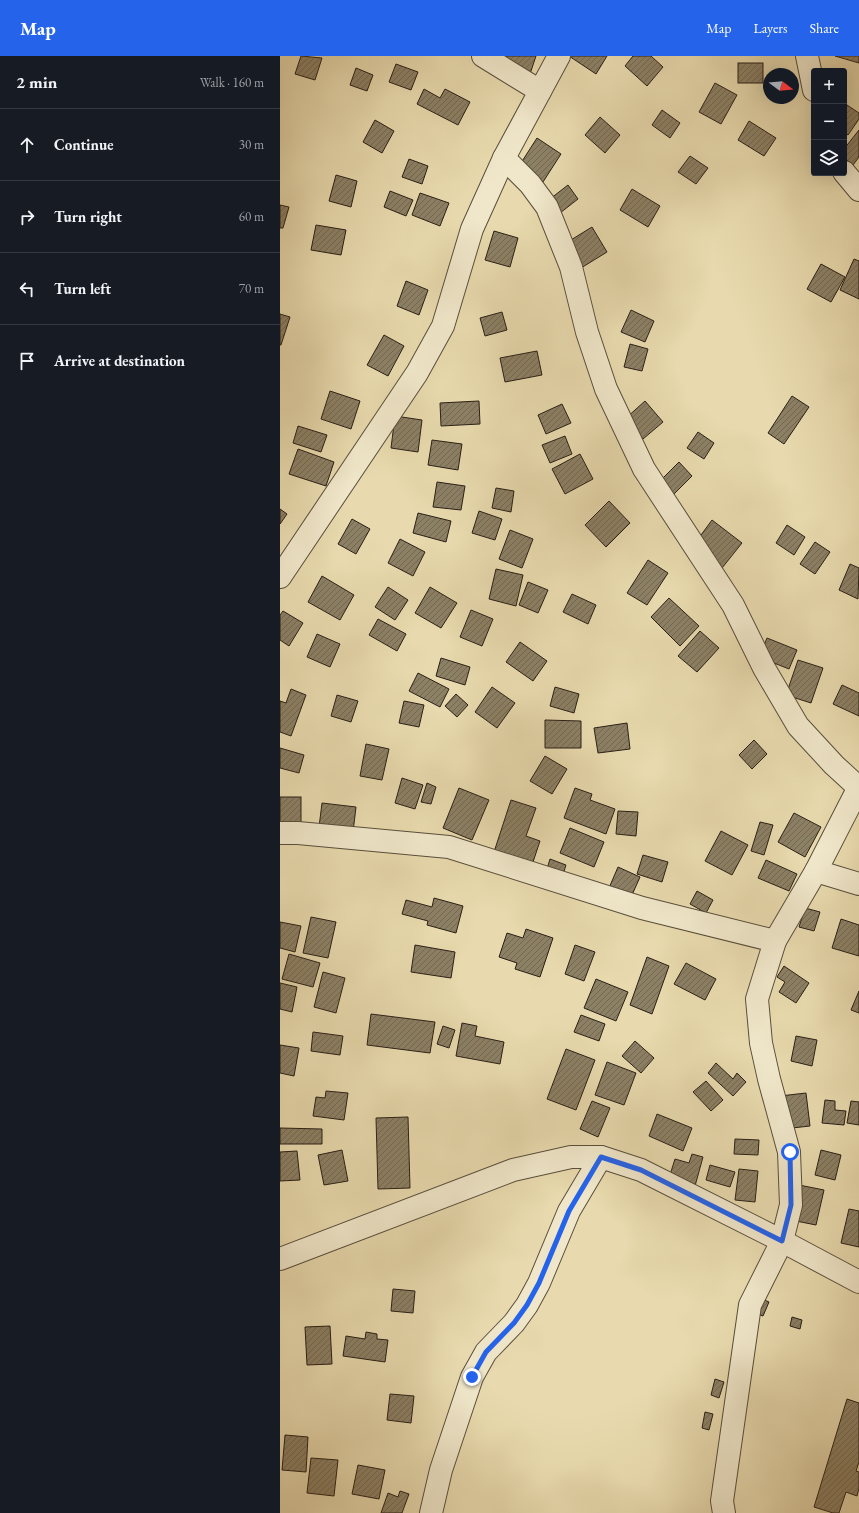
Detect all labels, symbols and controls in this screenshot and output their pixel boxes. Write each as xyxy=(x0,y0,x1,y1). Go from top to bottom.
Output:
text: Map xyxy=(20,16,56,41)
text: Map xyxy=(706,19,731,37)
text: Layers xyxy=(753,19,788,37)
text: Share xyxy=(810,19,839,37)
north arrow xyxy=(763,68,799,104)
map controls xyxy=(811,68,847,176)
button: + xyxy=(811,68,847,104)
text: 2 min xyxy=(16,71,57,93)
text: Walk · 160 m xyxy=(200,74,264,91)
button: − xyxy=(811,104,847,140)
icon: ahead xyxy=(16,134,38,156)
text: Continue xyxy=(54,135,114,154)
text: 30 m xyxy=(239,136,264,153)
button: layers xyxy=(811,140,847,176)
icon: right xyxy=(16,206,38,228)
text: Turn right xyxy=(54,207,122,226)
text: 60 m xyxy=(239,208,264,225)
icon: left xyxy=(16,278,38,300)
text: Turn left xyxy=(54,279,111,298)
text: 70 m xyxy=(239,280,264,297)
icon: arrive xyxy=(16,350,38,372)
text: Arrive at destination xyxy=(54,351,185,370)
route start xyxy=(781,1143,799,1161)
route end xyxy=(463,1368,481,1386)

